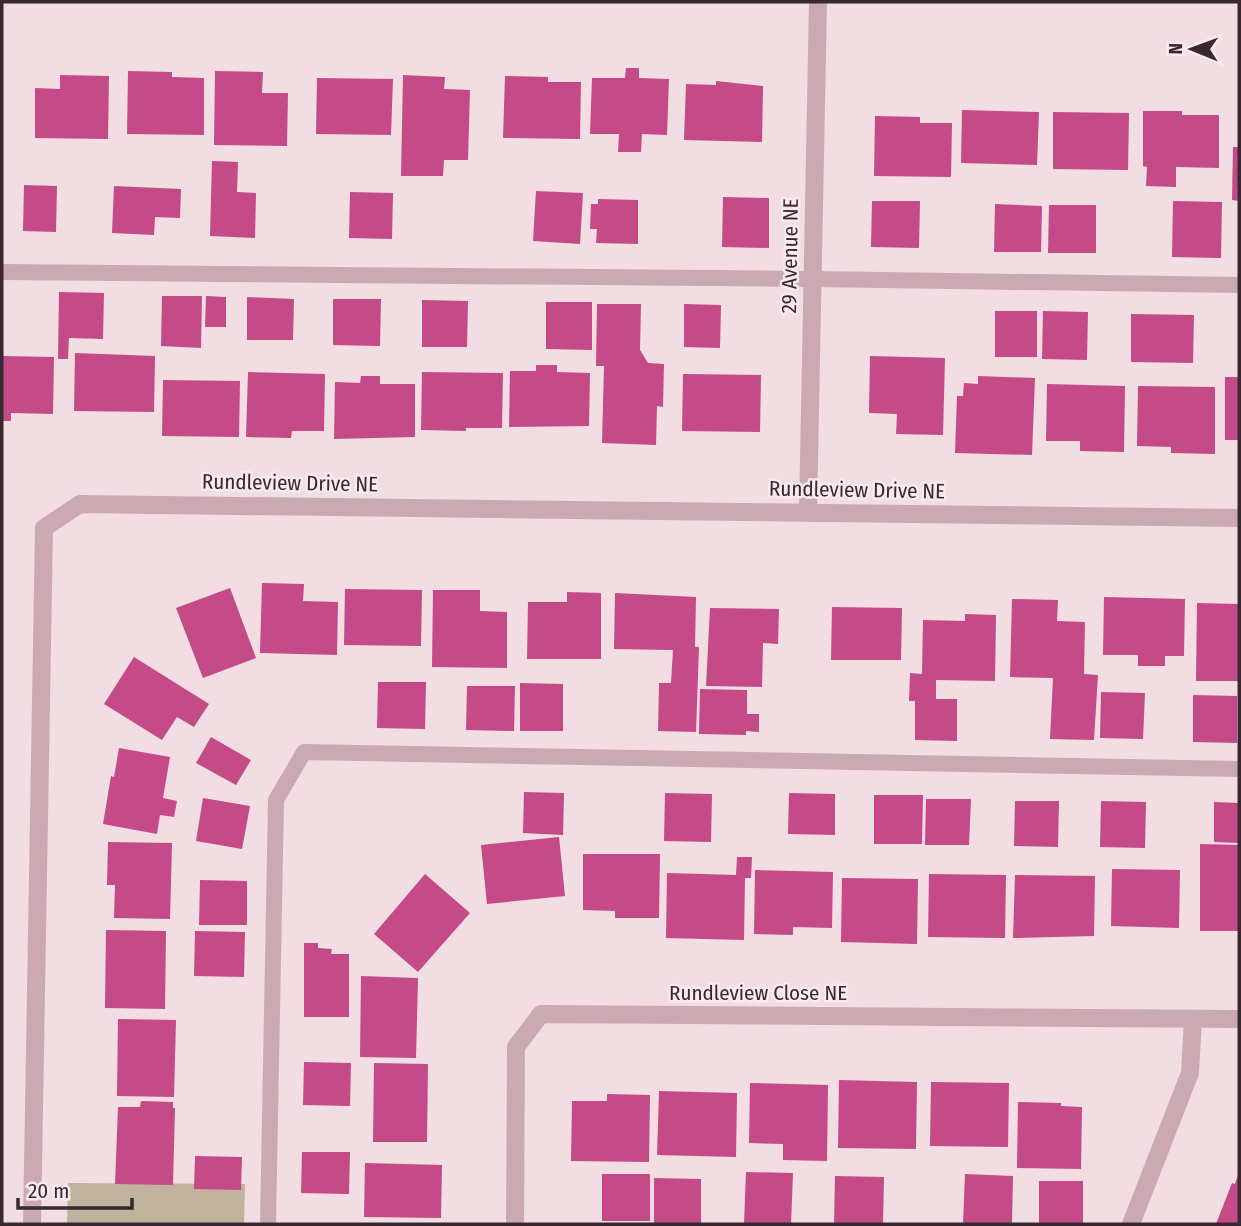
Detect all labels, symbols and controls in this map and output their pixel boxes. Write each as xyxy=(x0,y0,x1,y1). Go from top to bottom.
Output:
north arrow xyxy=(1157,14,1227,84)
text: N xyxy=(1164,43,1187,55)
street label: 29 Avenue NE xyxy=(776,198,804,314)
street label: Rundleview Drive NE xyxy=(202,468,378,498)
street label: Rundleview Drive NE xyxy=(769,475,945,505)
street label: Rundleview Close NE xyxy=(669,980,847,1006)
scale bar xyxy=(18,1166,131,1210)
text: 20 m xyxy=(28,1178,69,1204)

